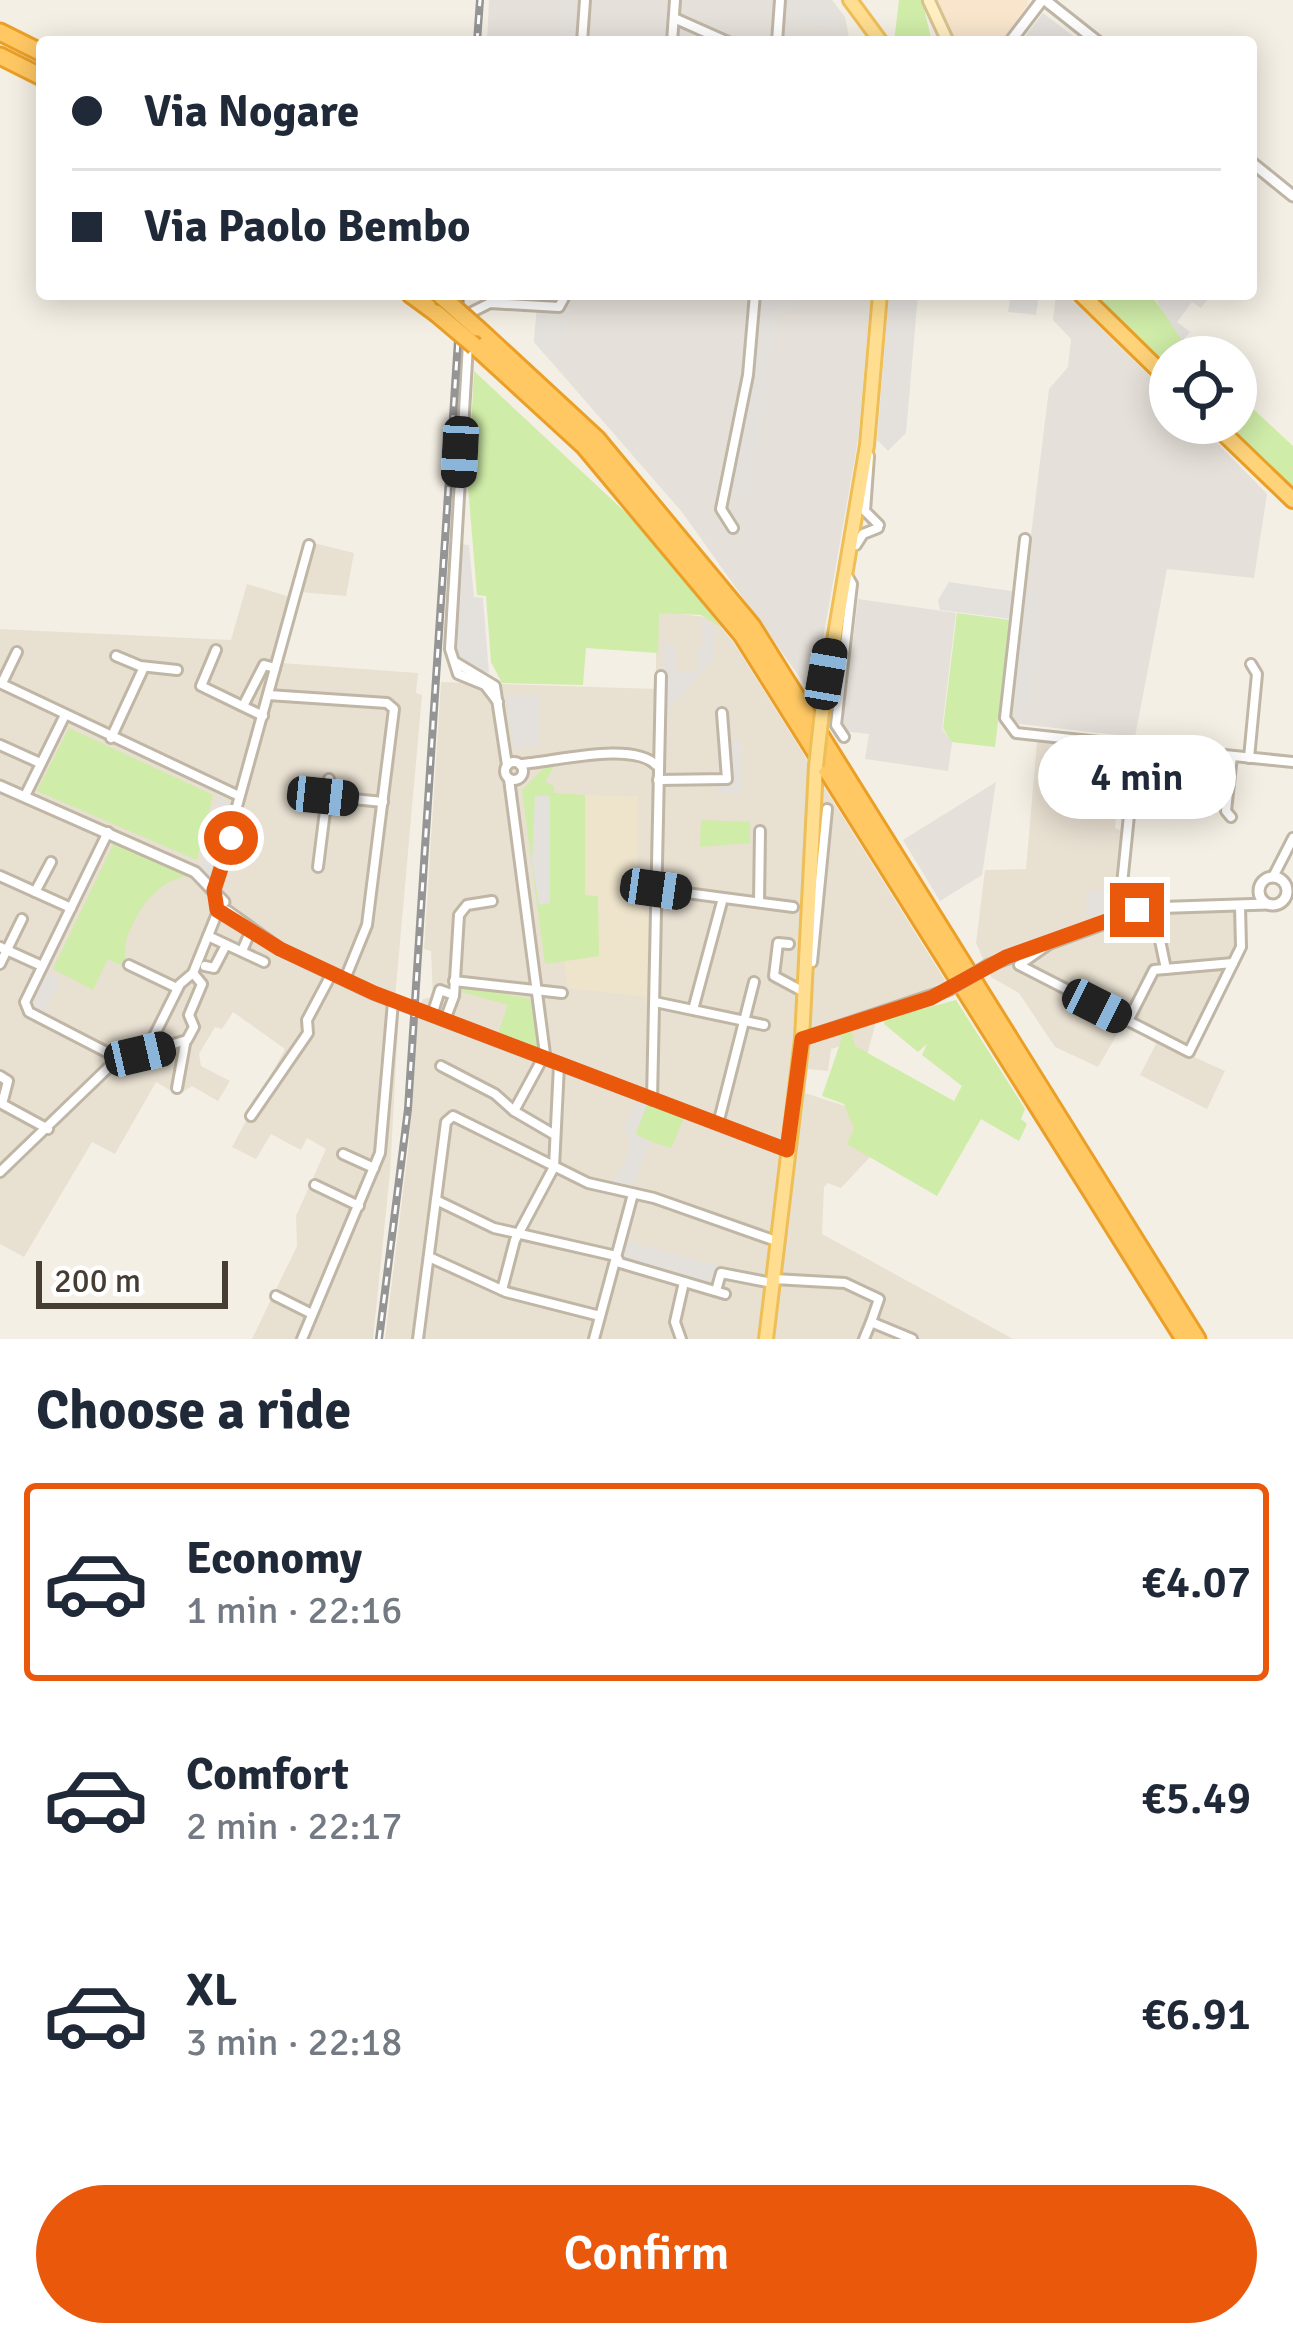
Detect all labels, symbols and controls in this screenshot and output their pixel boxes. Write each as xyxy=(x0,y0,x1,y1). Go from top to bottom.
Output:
text: Via Nogare xyxy=(144,84,359,139)
text: Via Paolo Bembo xyxy=(144,199,471,254)
map controls xyxy=(1149,336,1257,444)
button: locate xyxy=(1149,336,1257,444)
car xyxy=(440,415,480,489)
car xyxy=(802,635,850,713)
callout: 4 min xyxy=(1038,736,1236,820)
text: 4 min xyxy=(1090,753,1184,801)
car xyxy=(285,774,361,818)
route start xyxy=(204,811,258,865)
car xyxy=(618,866,694,912)
route end xyxy=(1110,883,1164,937)
car xyxy=(1057,974,1137,1038)
car xyxy=(101,1028,179,1080)
scale bar xyxy=(36,1255,228,1308)
text: 200 m xyxy=(54,1261,141,1302)
text: Choose a ride xyxy=(36,1377,351,1444)
icon: car xyxy=(42,1528,150,1636)
text: Economy xyxy=(186,1531,362,1586)
text: €4.07 xyxy=(1141,1555,1251,1610)
text: 1 min · 22:16 xyxy=(186,1586,402,1634)
icon: car xyxy=(42,1744,150,1852)
text: Comfort xyxy=(186,1747,349,1802)
text: €5.49 xyxy=(1141,1771,1251,1826)
text: 2 min · 22:17 xyxy=(186,1802,402,1850)
icon: car xyxy=(42,1960,150,2068)
text: XL xyxy=(186,1963,237,2018)
text: €6.91 xyxy=(1141,1987,1251,2042)
text: 3 min · 22:18 xyxy=(186,2018,402,2066)
button: Confirm xyxy=(36,2185,1257,2323)

